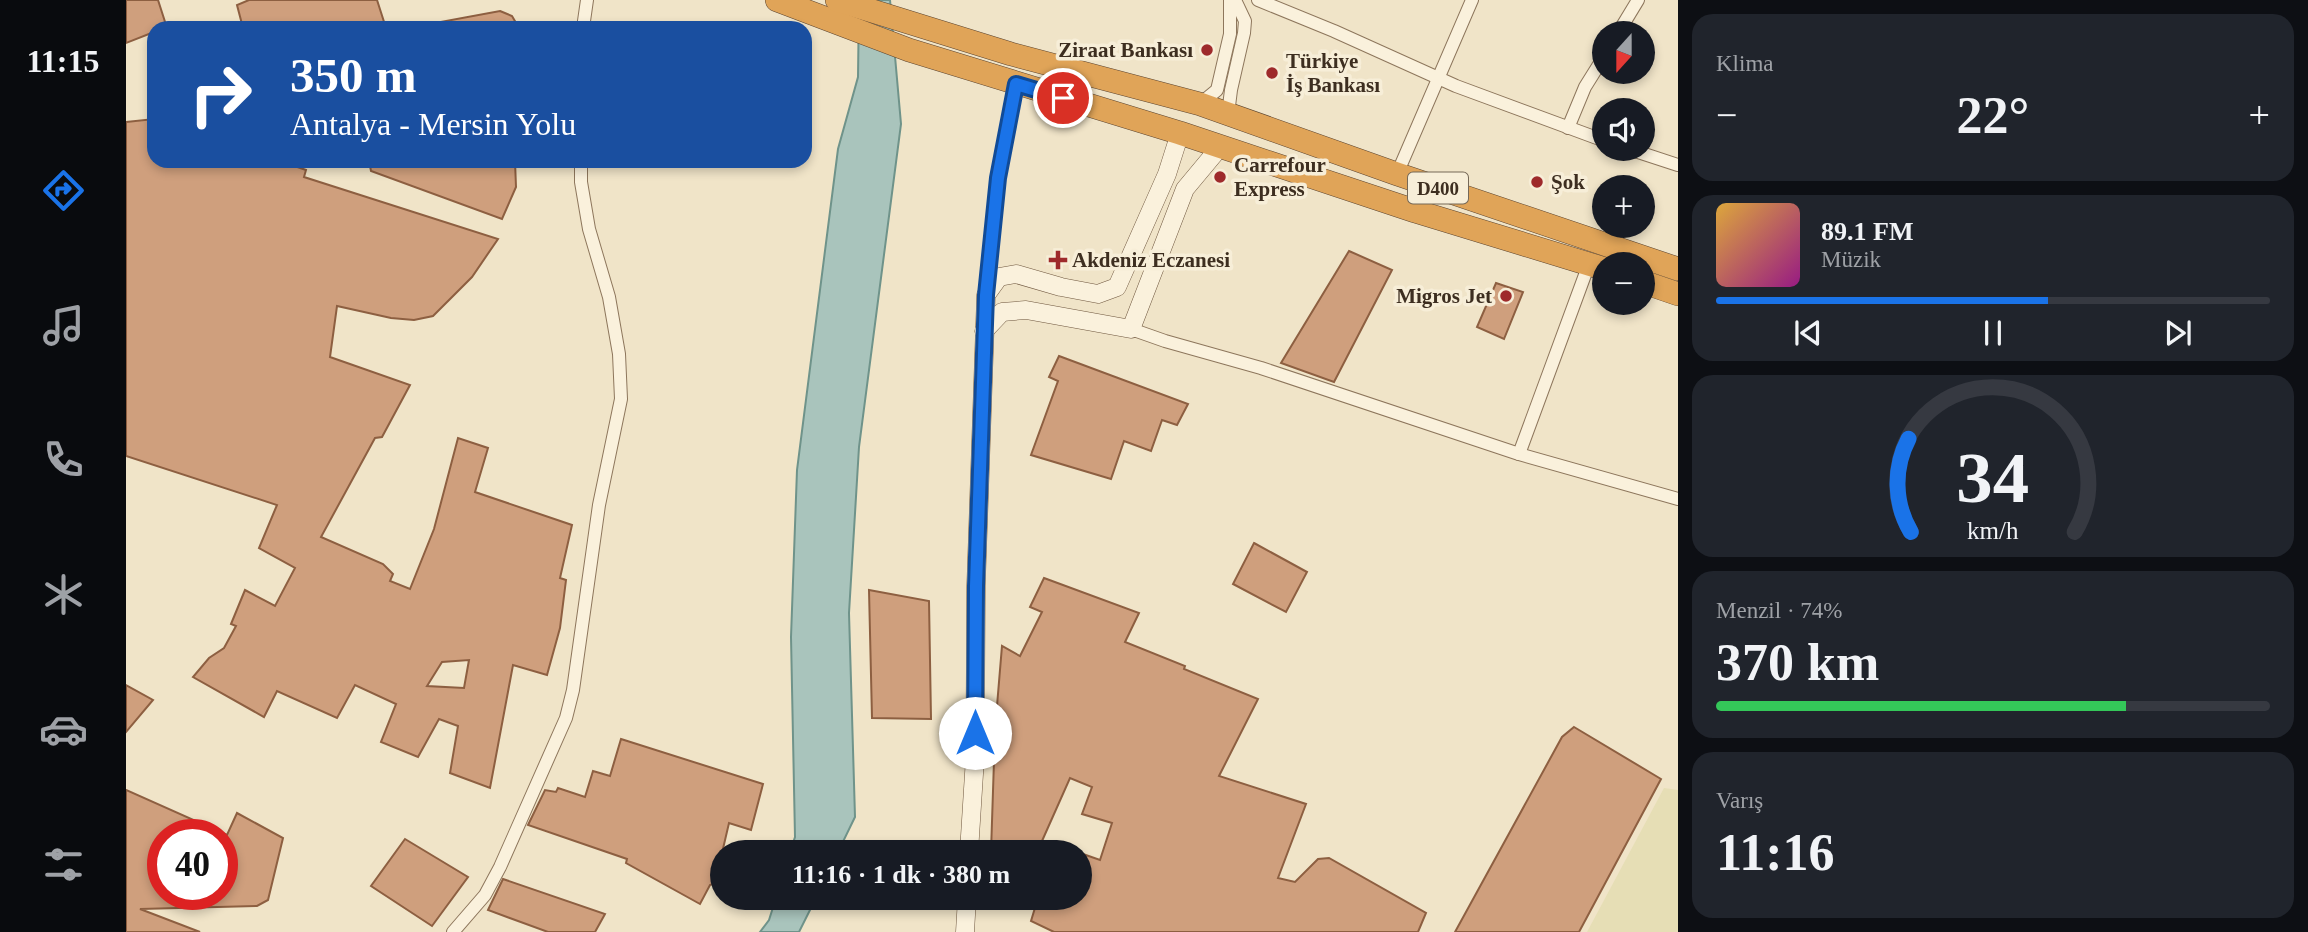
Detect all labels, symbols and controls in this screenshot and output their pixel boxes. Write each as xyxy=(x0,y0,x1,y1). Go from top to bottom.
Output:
north arrow xyxy=(1592,21,1656,84)
map controls xyxy=(1592,21,1655,315)
place label: Ziraat Bankası xyxy=(1058,38,1193,62)
marker: Ziraat Bankası xyxy=(1199,42,1215,58)
text: 11:15 xyxy=(27,43,99,79)
text: 350 m xyxy=(290,48,417,103)
icon: right xyxy=(175,49,266,140)
place label: Türkiye İş Bankası xyxy=(1286,49,1380,97)
text: Klima xyxy=(1716,51,1774,76)
marker: Türkiye İş Bankası xyxy=(1264,65,1280,81)
pin xyxy=(1033,68,1093,128)
icon: arrive xyxy=(1044,79,1082,117)
text: 22° xyxy=(1957,87,2029,144)
text: − xyxy=(1716,94,1737,136)
text: + xyxy=(2249,94,2270,136)
button: sound xyxy=(1592,98,1655,161)
text: Antalya - Mersin Yolu xyxy=(290,106,576,142)
place label: Carrefour Express xyxy=(1234,153,1326,201)
icon: directions xyxy=(39,166,88,215)
marker: Carrefour Express xyxy=(1212,169,1228,185)
place label: Şok xyxy=(1551,170,1585,194)
road number: D400 xyxy=(1408,172,1468,204)
marker: Şok xyxy=(1529,174,1545,190)
button: + xyxy=(1592,175,1655,238)
text: 89.1 FM xyxy=(1821,217,1913,246)
text: Müzik xyxy=(1821,247,1881,272)
place label: Akdeniz Eczanesi xyxy=(1072,248,1230,272)
marker: Akdeniz Eczanesi xyxy=(1050,252,1066,268)
button: − xyxy=(1592,252,1655,315)
place label: Migros Jet xyxy=(1396,284,1492,308)
marker: Migros Jet xyxy=(1498,288,1514,304)
icon: music xyxy=(39,301,88,350)
icon: previous xyxy=(1789,314,1827,352)
icon: pause xyxy=(1974,314,2012,352)
icon: next xyxy=(2159,314,2197,352)
icon: phone xyxy=(39,435,88,484)
text: 34 xyxy=(1957,437,2029,518)
text: km/h xyxy=(1967,517,2019,544)
icon: climate xyxy=(39,570,88,619)
text: Menzil · 74% xyxy=(1716,598,1842,623)
text: 370 km xyxy=(1716,634,1879,691)
position arrow xyxy=(938,696,1012,770)
icon: car xyxy=(39,705,88,754)
text: Varış xyxy=(1716,788,1763,813)
speed limit sign: 40 xyxy=(147,819,238,910)
text: 11:16 xyxy=(1716,824,1834,881)
icon: filters xyxy=(39,840,88,889)
text: 11:16 · 1 dk · 380 m xyxy=(792,860,1010,889)

